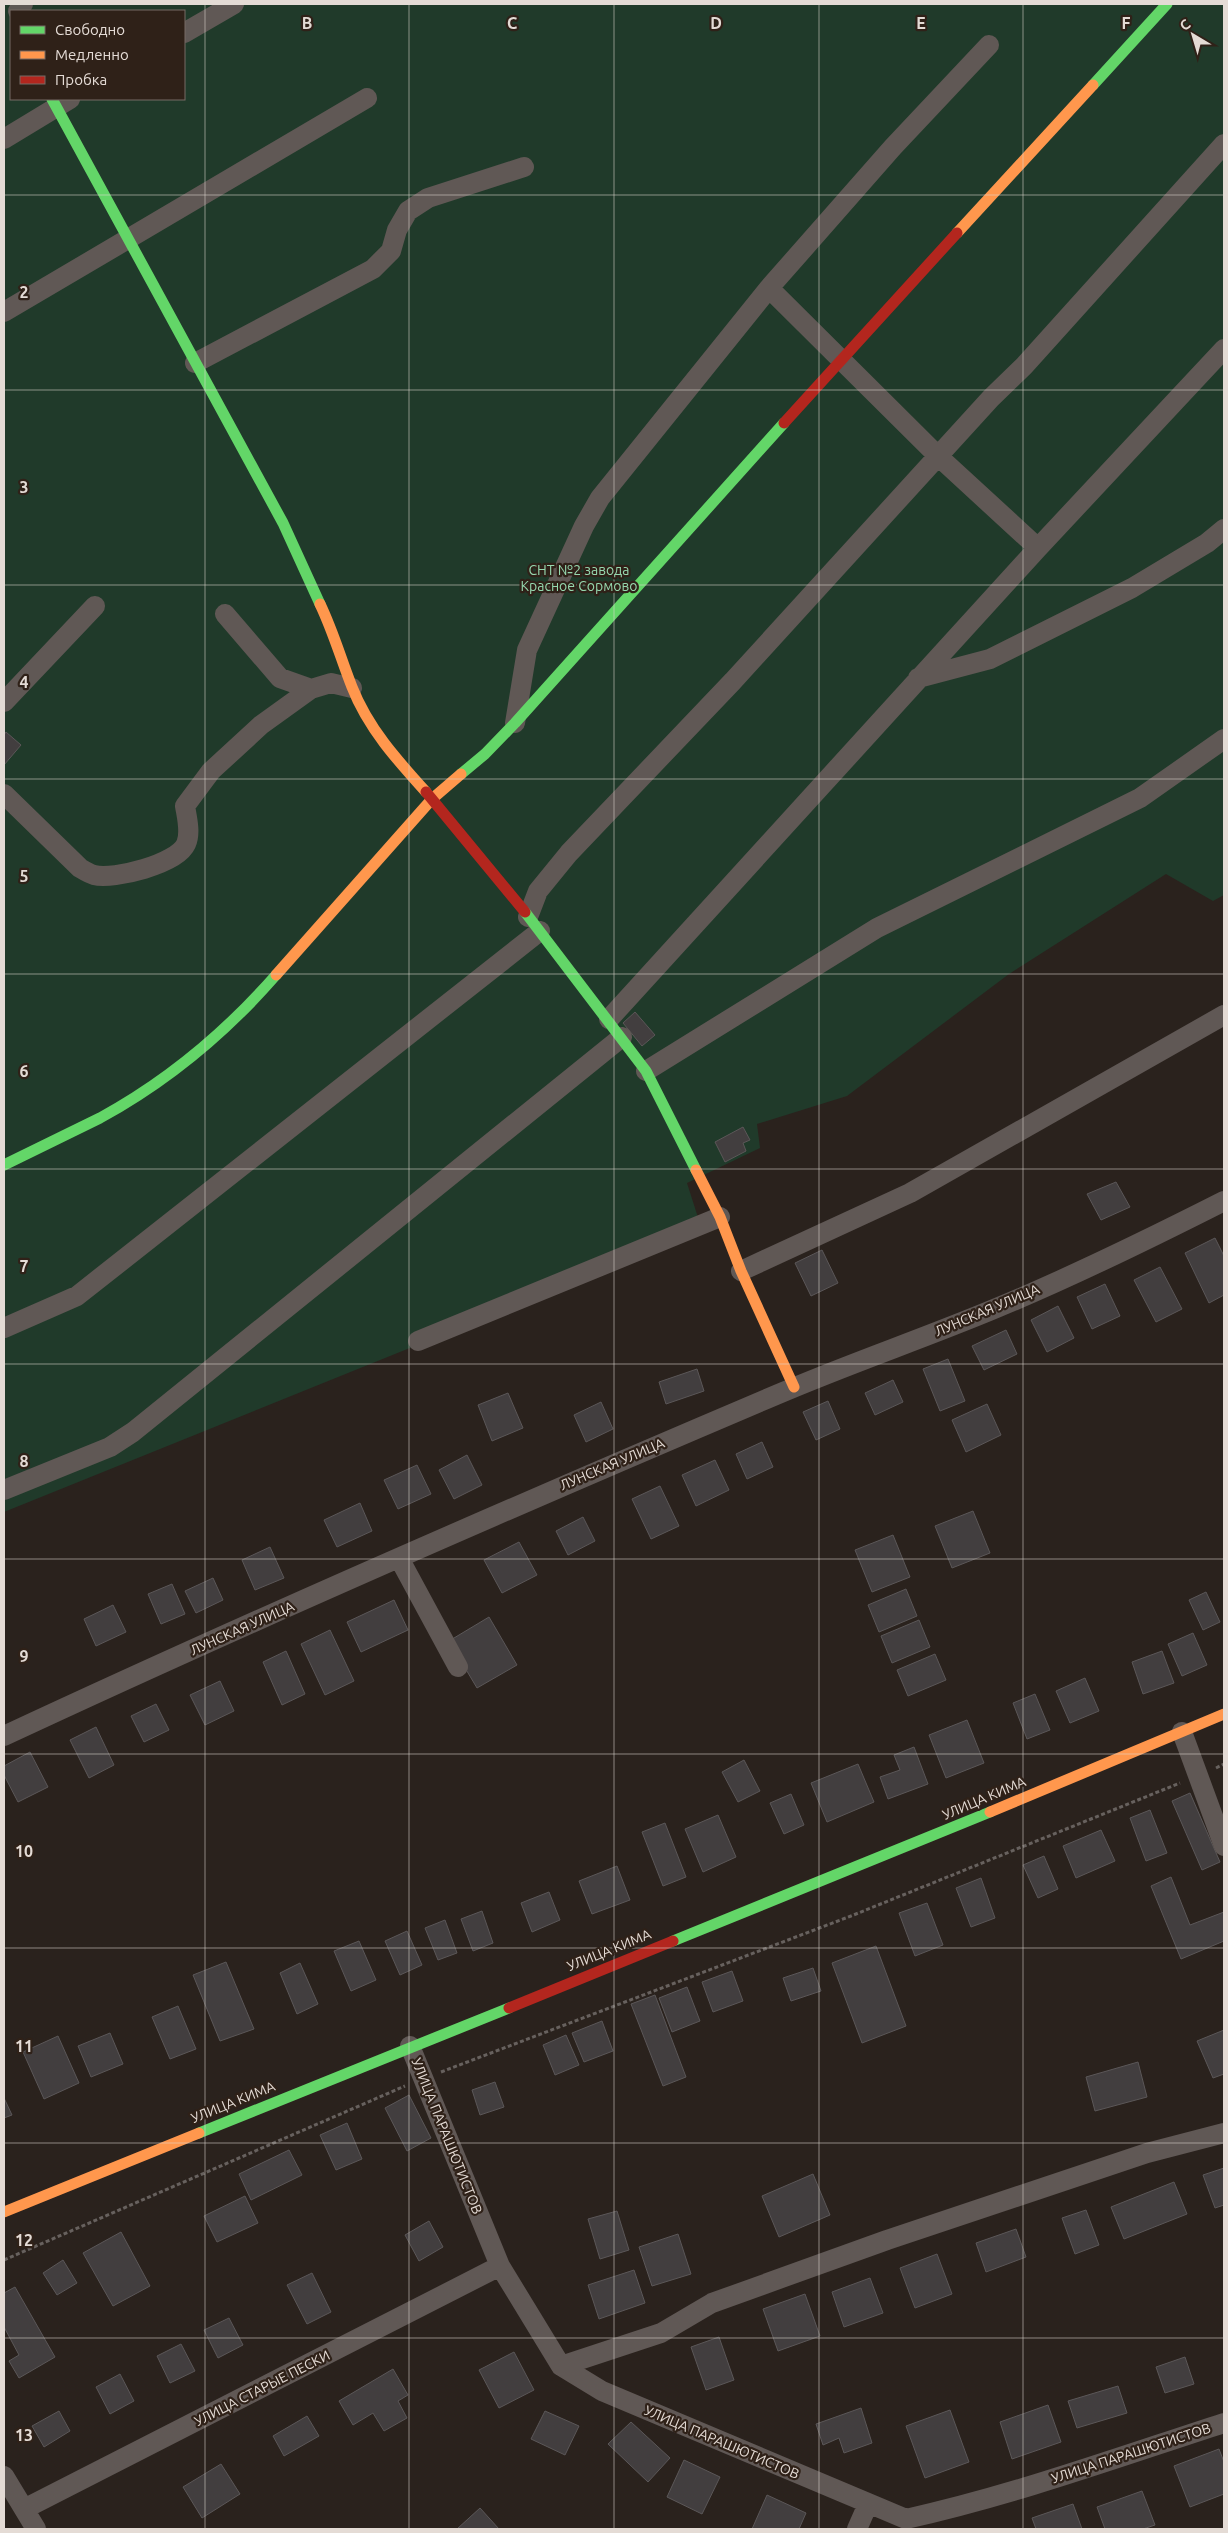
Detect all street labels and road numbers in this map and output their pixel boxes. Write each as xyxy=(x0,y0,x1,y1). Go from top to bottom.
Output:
street label: ЛУНСКАЯ УЛИЦА xyxy=(932,1281,1042,1339)
street label: ЛУНСКАЯ УЛИЦА xyxy=(557,1435,667,1493)
street label: ЛУНСКАЯ УЛИЦА xyxy=(187,1598,297,1658)
street label: УЛИЦА КИМА xyxy=(940,1773,1028,1823)
street label: УЛИЦА КИМА xyxy=(565,1926,653,1974)
street label: УЛИЦА ПАРАШЮТИСТОВ xyxy=(408,2056,486,2216)
street label: УЛИЦА КИМА xyxy=(189,2078,277,2126)
street label: УЛИЦА СТАРЫЕ ПЕСКИ xyxy=(192,2347,332,2429)
street label: УЛИЦА ПАРАШЮТИСТОВ xyxy=(642,2402,802,2482)
street label: УЛИЦА ПАРАШЮТИСТОВ xyxy=(1049,2420,1213,2486)

